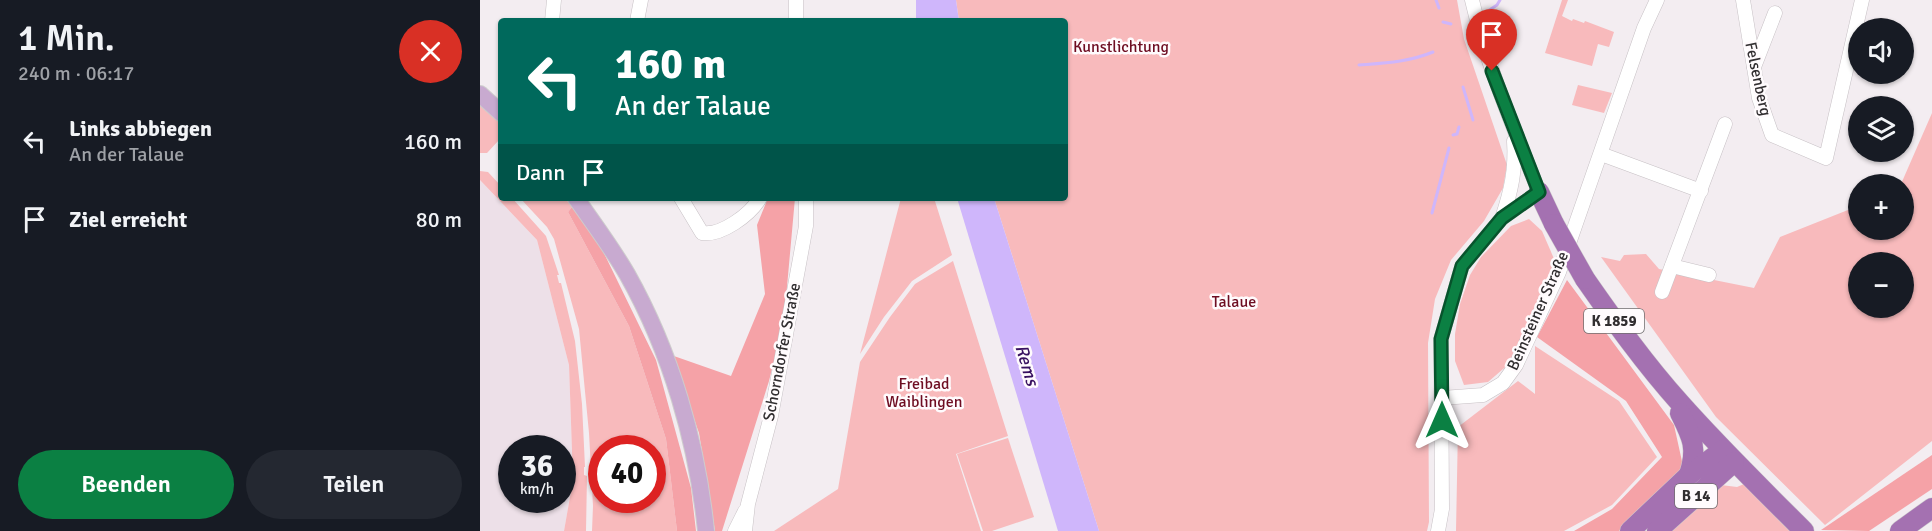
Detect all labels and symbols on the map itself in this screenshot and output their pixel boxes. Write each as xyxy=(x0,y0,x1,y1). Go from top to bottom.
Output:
pin xyxy=(1466,9,1517,71)
park label: Kunstlichtung xyxy=(1073,37,1169,57)
street label: Felsenberg xyxy=(1740,40,1776,118)
street label: Beinsteiner Straße xyxy=(1503,248,1573,374)
street label: Schorndorfer Straße xyxy=(759,281,805,423)
park label: Talaue xyxy=(1212,292,1256,312)
road number: K 1859 xyxy=(1584,309,1644,333)
water label: Rems xyxy=(1010,342,1044,390)
park label: Freibad Waiblingen xyxy=(886,374,962,412)
position arrow xyxy=(1410,388,1474,452)
speed limit sign: 40 xyxy=(588,435,666,513)
road number: B 14 xyxy=(1675,484,1717,508)

